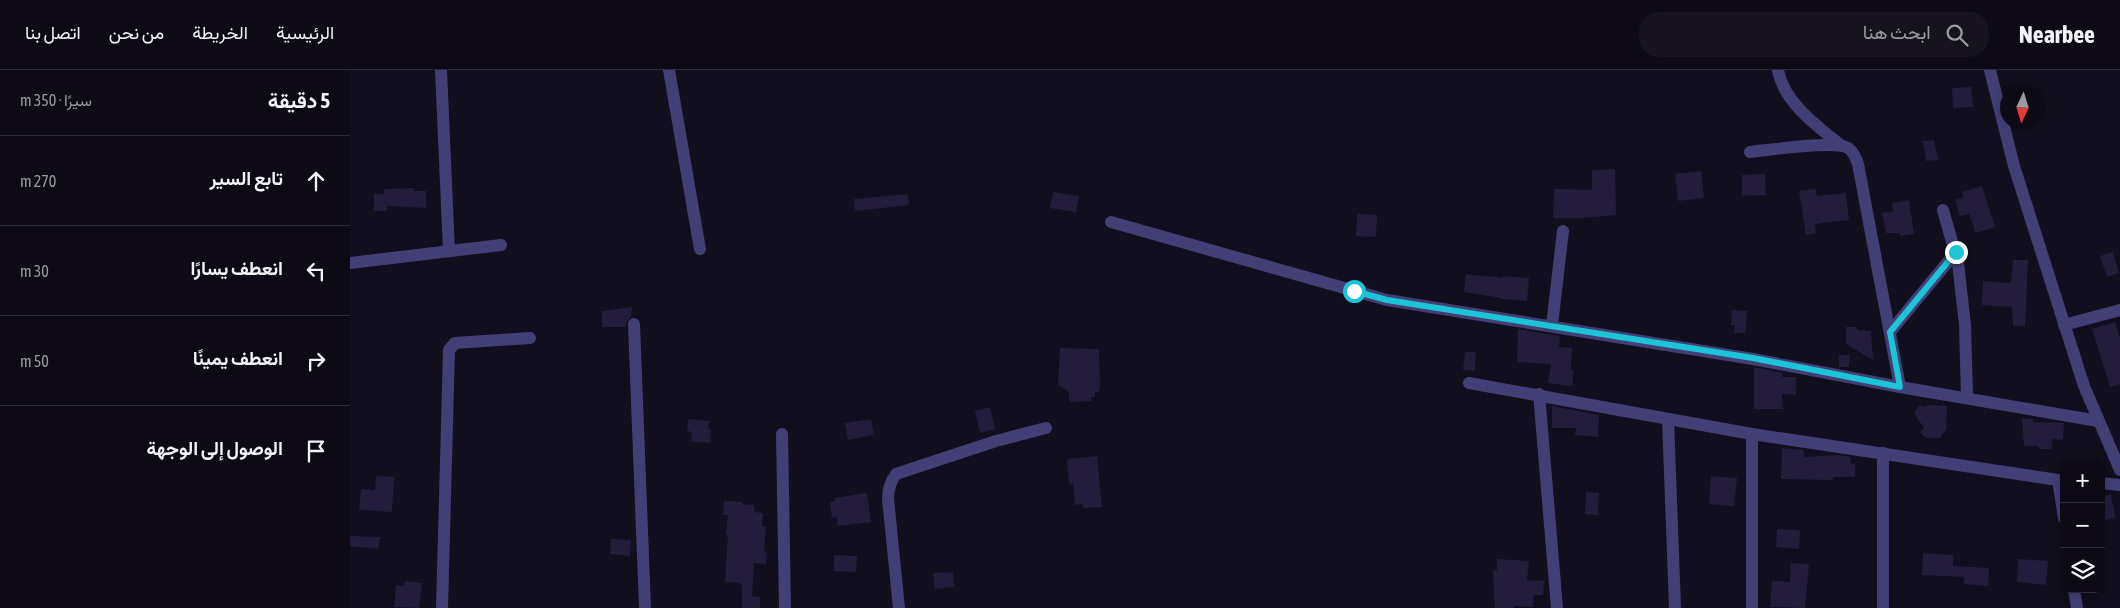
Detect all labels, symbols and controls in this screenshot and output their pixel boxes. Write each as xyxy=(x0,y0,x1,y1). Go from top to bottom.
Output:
search box xyxy=(1639,12,1989,57)
text: ابحث هنا xyxy=(1863,21,1931,43)
icon: search xyxy=(1943,21,1971,49)
text: Nearbee xyxy=(2019,21,2095,48)
text: اتصل بنا xyxy=(25,22,81,43)
text: من نحن xyxy=(109,22,164,43)
text: الخريطة xyxy=(192,22,248,43)
text: الرئيسية xyxy=(276,22,334,43)
north arrow xyxy=(2000,85,2045,130)
text: 5 دقيقة xyxy=(268,88,330,112)
text: سيرًا · 350 m xyxy=(20,91,92,109)
text: تابع السير xyxy=(210,167,283,189)
icon: ahead xyxy=(302,167,330,195)
text: 270 m xyxy=(20,172,56,190)
route end xyxy=(1945,241,1968,264)
text: انعطف يسارًا xyxy=(190,257,283,279)
icon: left xyxy=(302,257,330,285)
text: 30 m xyxy=(20,262,49,280)
route start xyxy=(1343,280,1366,303)
text: انعطف يمينًا xyxy=(193,347,283,369)
icon: right xyxy=(302,347,330,375)
text: 50 m xyxy=(20,352,49,370)
text: الوصول إلى الوجهة xyxy=(146,437,283,459)
icon: arrive xyxy=(302,437,330,465)
map controls xyxy=(2060,458,2105,593)
button: + xyxy=(2060,458,2105,503)
button: − xyxy=(2060,503,2105,548)
button: layers xyxy=(2060,548,2105,593)

